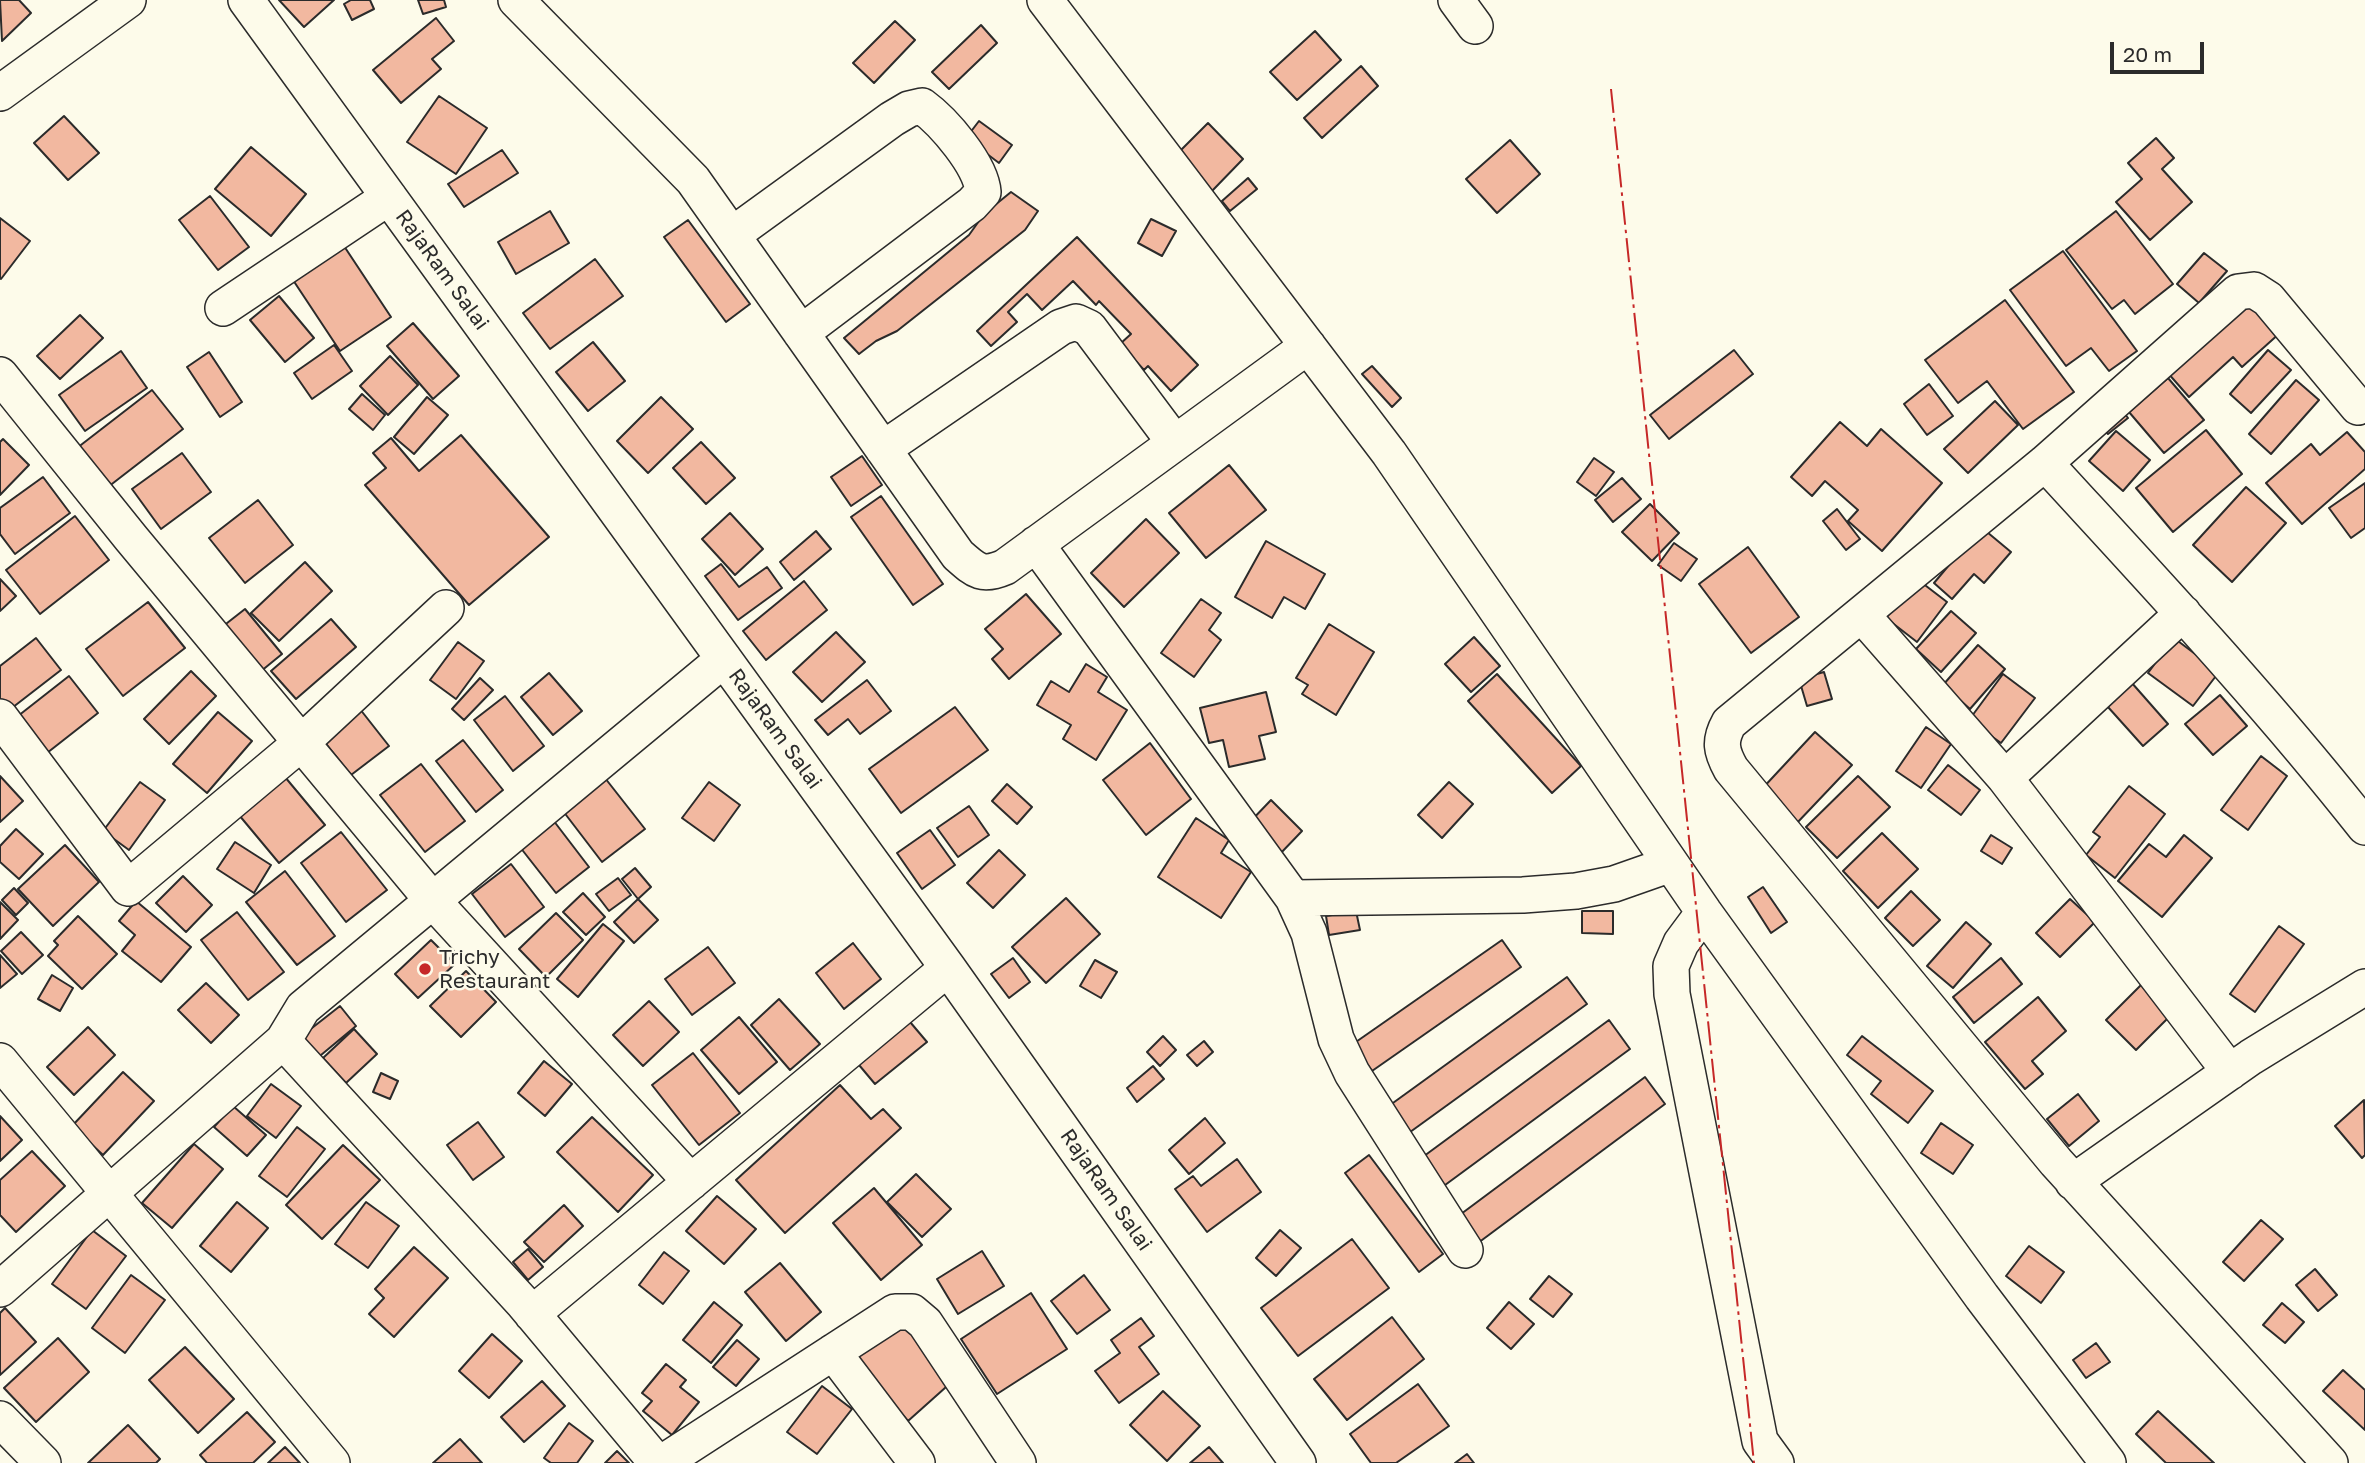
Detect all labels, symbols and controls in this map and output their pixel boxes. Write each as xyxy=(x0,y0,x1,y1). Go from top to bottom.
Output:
scale bar xyxy=(2113,28,2208,72)
text: 20 m xyxy=(2123,41,2172,67)
street label: RajaRam Salai xyxy=(390,205,494,335)
street label: RajaRam Salai xyxy=(723,664,827,794)
place label: Trichy Restaurant xyxy=(439,944,550,994)
marker: Trichy Restaurant xyxy=(417,961,433,977)
street label: RajaRam Salai xyxy=(1055,1124,1157,1256)

